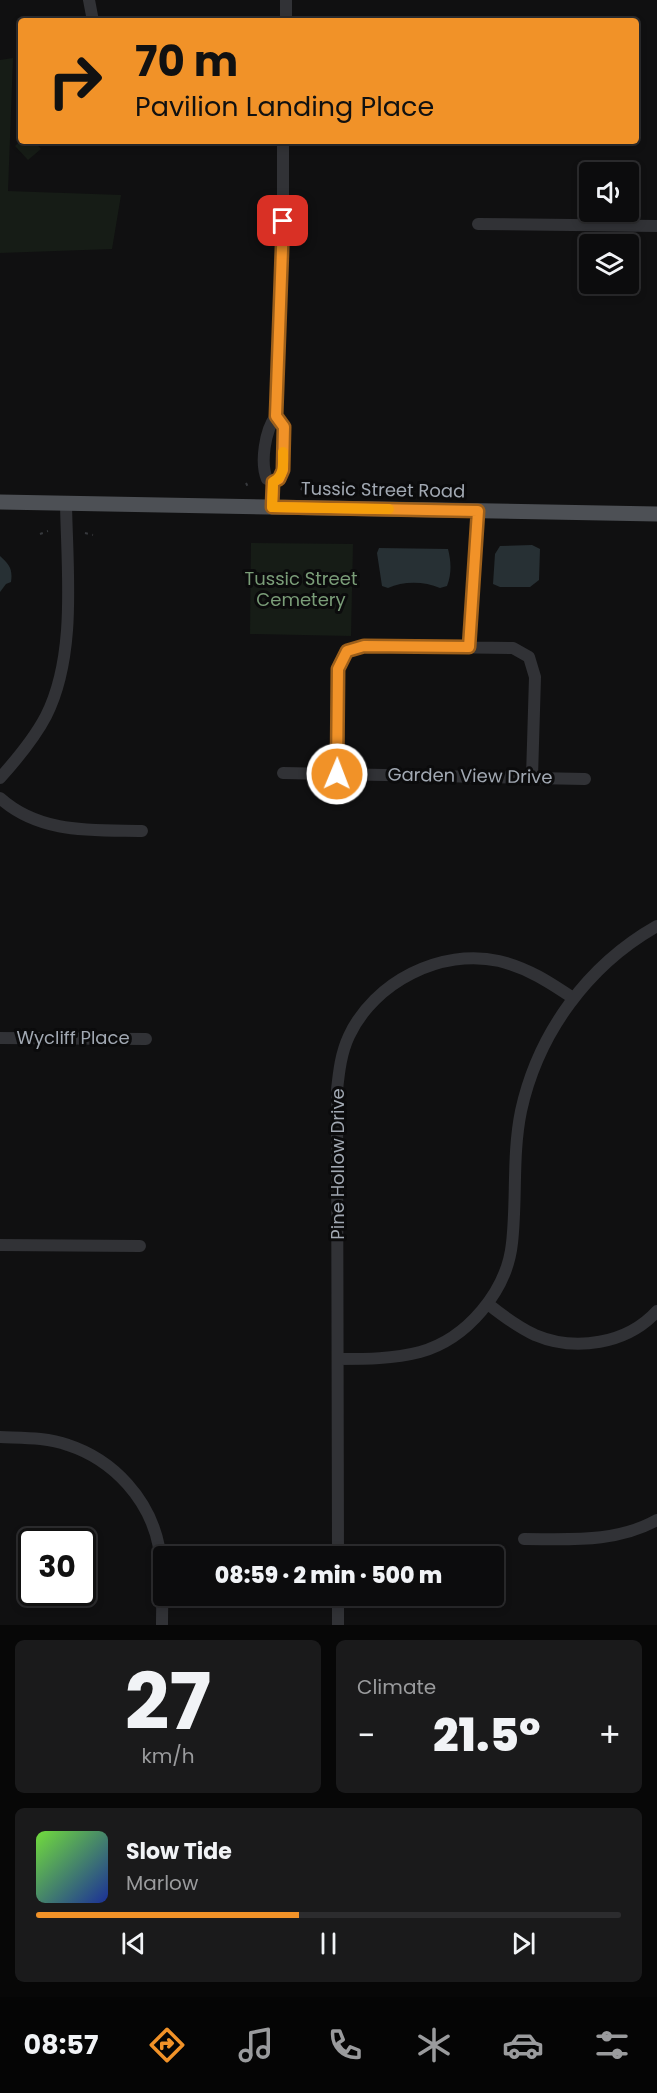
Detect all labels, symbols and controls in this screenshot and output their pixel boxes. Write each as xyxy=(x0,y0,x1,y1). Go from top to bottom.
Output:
text: 70 m xyxy=(135,32,238,91)
icon: right xyxy=(36,42,114,120)
text: Pavilion Landing Place xyxy=(135,88,434,125)
map controls xyxy=(579,162,639,294)
button: sound xyxy=(579,162,639,222)
pin xyxy=(257,195,308,246)
icon: arrive xyxy=(266,204,299,237)
button: layers xyxy=(579,234,639,294)
street label: Tussic Street Road xyxy=(301,476,465,503)
park label: Tussic Street Cemetery xyxy=(245,566,357,612)
position arrow xyxy=(305,742,369,806)
street label: Garden View Drive xyxy=(387,762,553,789)
street label: Wycliff Place xyxy=(16,1025,130,1050)
street label: Pine Hollow Drive xyxy=(325,1088,350,1240)
speed limit sign: 30 xyxy=(18,1528,96,1606)
text: 08:59 · 2 min · 500 m xyxy=(215,1560,442,1591)
text: 27 xyxy=(125,1647,211,1756)
text: Climate xyxy=(357,1673,436,1701)
text: 21.5° xyxy=(433,1704,541,1767)
text: − xyxy=(357,1712,375,1759)
text: + xyxy=(598,1712,621,1759)
text: km/h xyxy=(141,1742,195,1770)
text: Slow Tide xyxy=(126,1836,232,1867)
text: Marlow xyxy=(126,1869,198,1897)
icon: previous xyxy=(117,1927,150,1960)
icon: pause xyxy=(312,1927,345,1960)
icon: next xyxy=(507,1927,540,1960)
icon: directions xyxy=(146,2024,188,2066)
icon: music xyxy=(235,2024,277,2066)
icon: phone xyxy=(324,2024,366,2066)
icon: climate xyxy=(413,2024,455,2066)
icon: car xyxy=(502,2024,544,2066)
icon: filters xyxy=(591,2024,633,2066)
text: 08:57 xyxy=(24,2026,98,2063)

